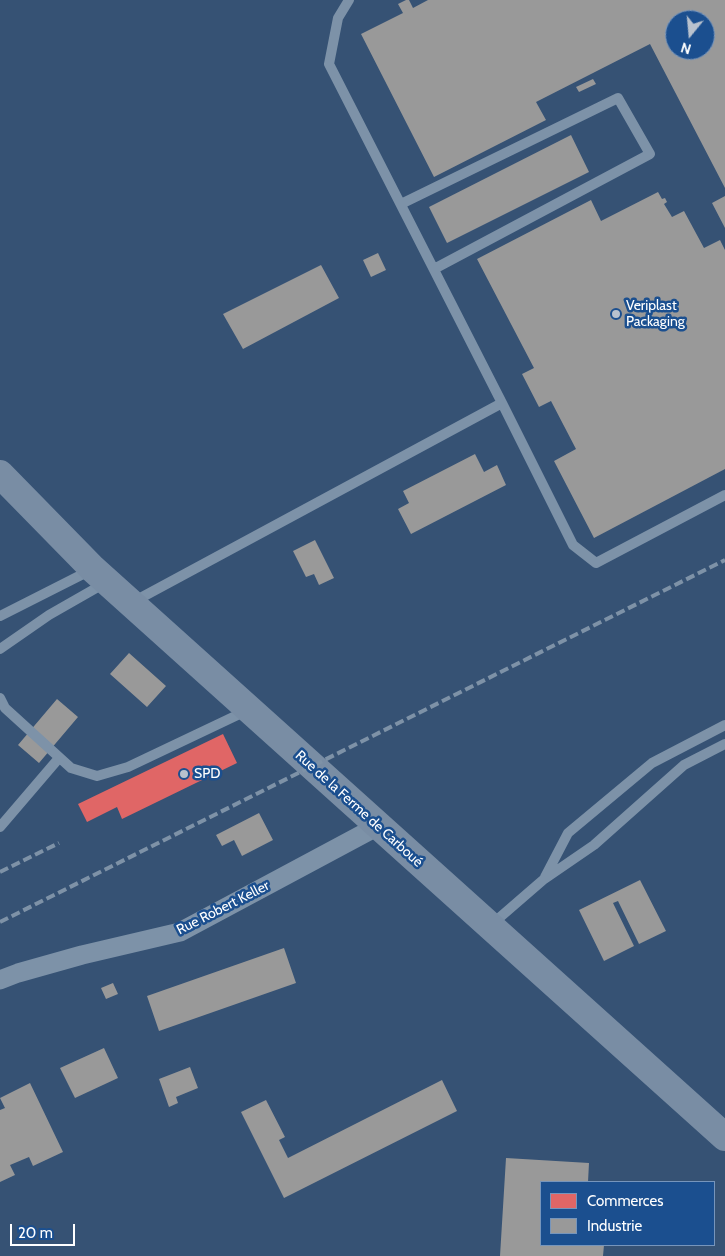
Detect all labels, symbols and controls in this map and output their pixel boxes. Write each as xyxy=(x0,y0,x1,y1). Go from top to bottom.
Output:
north arrow xyxy=(665,10,715,60)
text: N xyxy=(679,38,693,58)
place label: Veriplast Packaging xyxy=(626,298,685,331)
marker: Veriplast Packaging xyxy=(610,308,622,320)
street label: Rue de la Ferme de Carboué xyxy=(292,747,426,871)
place label: SPD xyxy=(194,766,220,782)
marker: SPD xyxy=(178,768,190,780)
street label: Rue Robert Keller xyxy=(174,877,272,939)
legend xyxy=(540,1181,715,1246)
text: Commerces xyxy=(587,1192,663,1210)
scale bar xyxy=(12,1214,78,1246)
text: Industrie xyxy=(587,1217,642,1235)
text: 20 m xyxy=(18,1224,53,1242)

